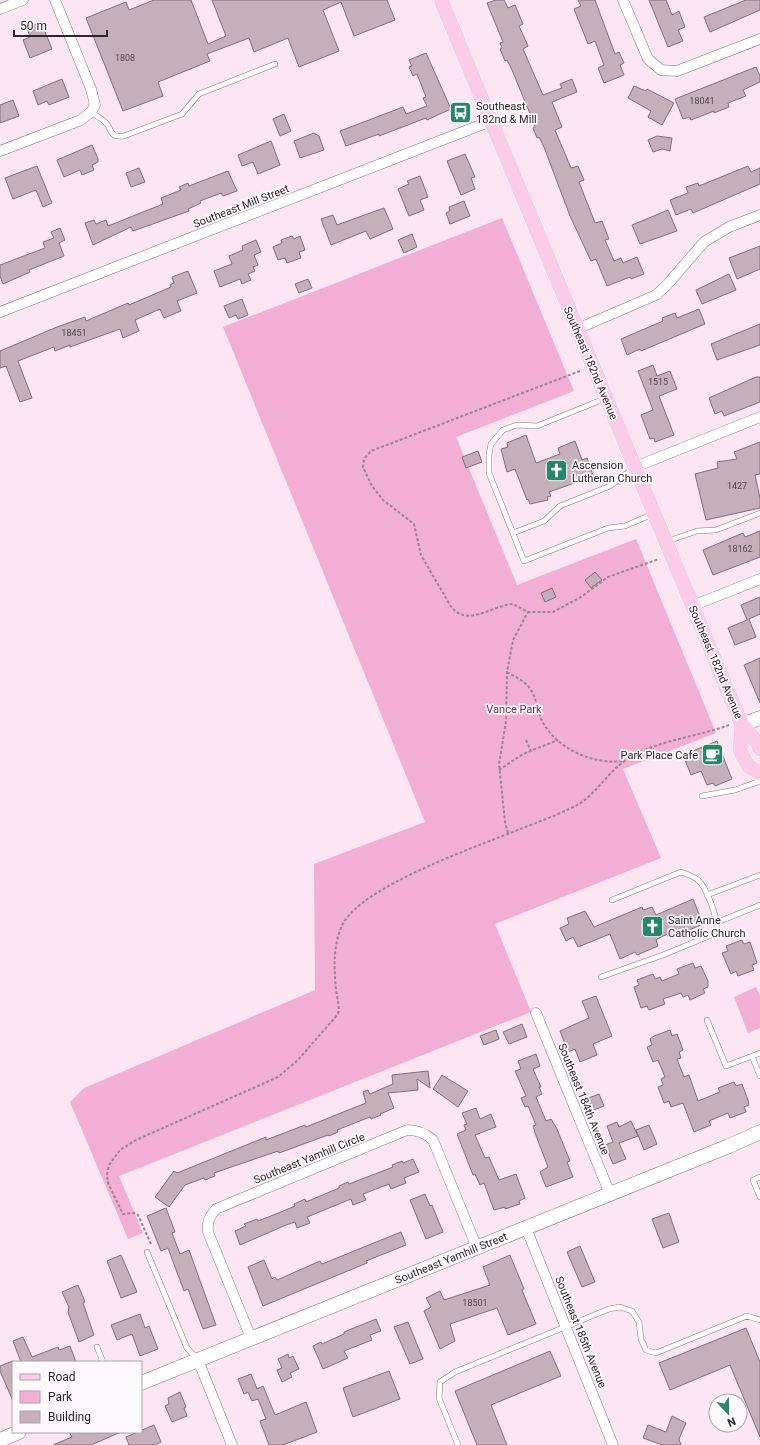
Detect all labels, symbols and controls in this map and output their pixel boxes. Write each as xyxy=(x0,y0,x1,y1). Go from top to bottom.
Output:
scale bar xyxy=(14,12,107,38)
text: 50 m xyxy=(20,19,47,33)
house number: 1808 xyxy=(115,53,135,63)
house number: 18041 xyxy=(689,96,715,106)
bus stop icon: Southeast 182nd & Mill xyxy=(448,99,474,125)
place label: Southeast 182nd & Mill xyxy=(476,100,537,126)
street label: Southeast Mill Street xyxy=(191,182,291,231)
street label: Southeast 182nd Avenue xyxy=(561,305,620,422)
house number: 18451 xyxy=(61,328,87,338)
house number: 1515 xyxy=(648,377,668,387)
church icon: Ascension Lutheran Church xyxy=(543,458,569,484)
place label: Ascension Lutheran Church xyxy=(572,459,652,485)
house number: 1427 xyxy=(727,481,747,491)
house number: 18162 xyxy=(727,544,753,554)
street label: Southeast 182nd Avenue xyxy=(686,604,745,721)
park label: Vance Park xyxy=(486,703,542,716)
cafe icon: Park Place Cafe xyxy=(700,742,726,768)
place label: Park Place Cafe xyxy=(621,749,698,762)
church icon: Saint Anne Catholic Church xyxy=(640,913,666,939)
place label: Saint Anne Catholic Church xyxy=(668,914,746,940)
street label: Southeast 184th Avenue xyxy=(555,1041,612,1157)
street label: Southeast Yamhill Circle xyxy=(252,1130,367,1187)
street label: Southeast Yamhill Street xyxy=(393,1230,510,1287)
street label: Southeast 185th Avenue xyxy=(552,1274,609,1390)
house number: 18501 xyxy=(462,1298,488,1308)
legend xyxy=(12,1361,142,1433)
text: Road xyxy=(48,1370,76,1384)
text: Park xyxy=(48,1390,73,1404)
north arrow xyxy=(708,1393,748,1433)
text: Building xyxy=(48,1410,91,1424)
text: N xyxy=(725,1414,738,1429)

